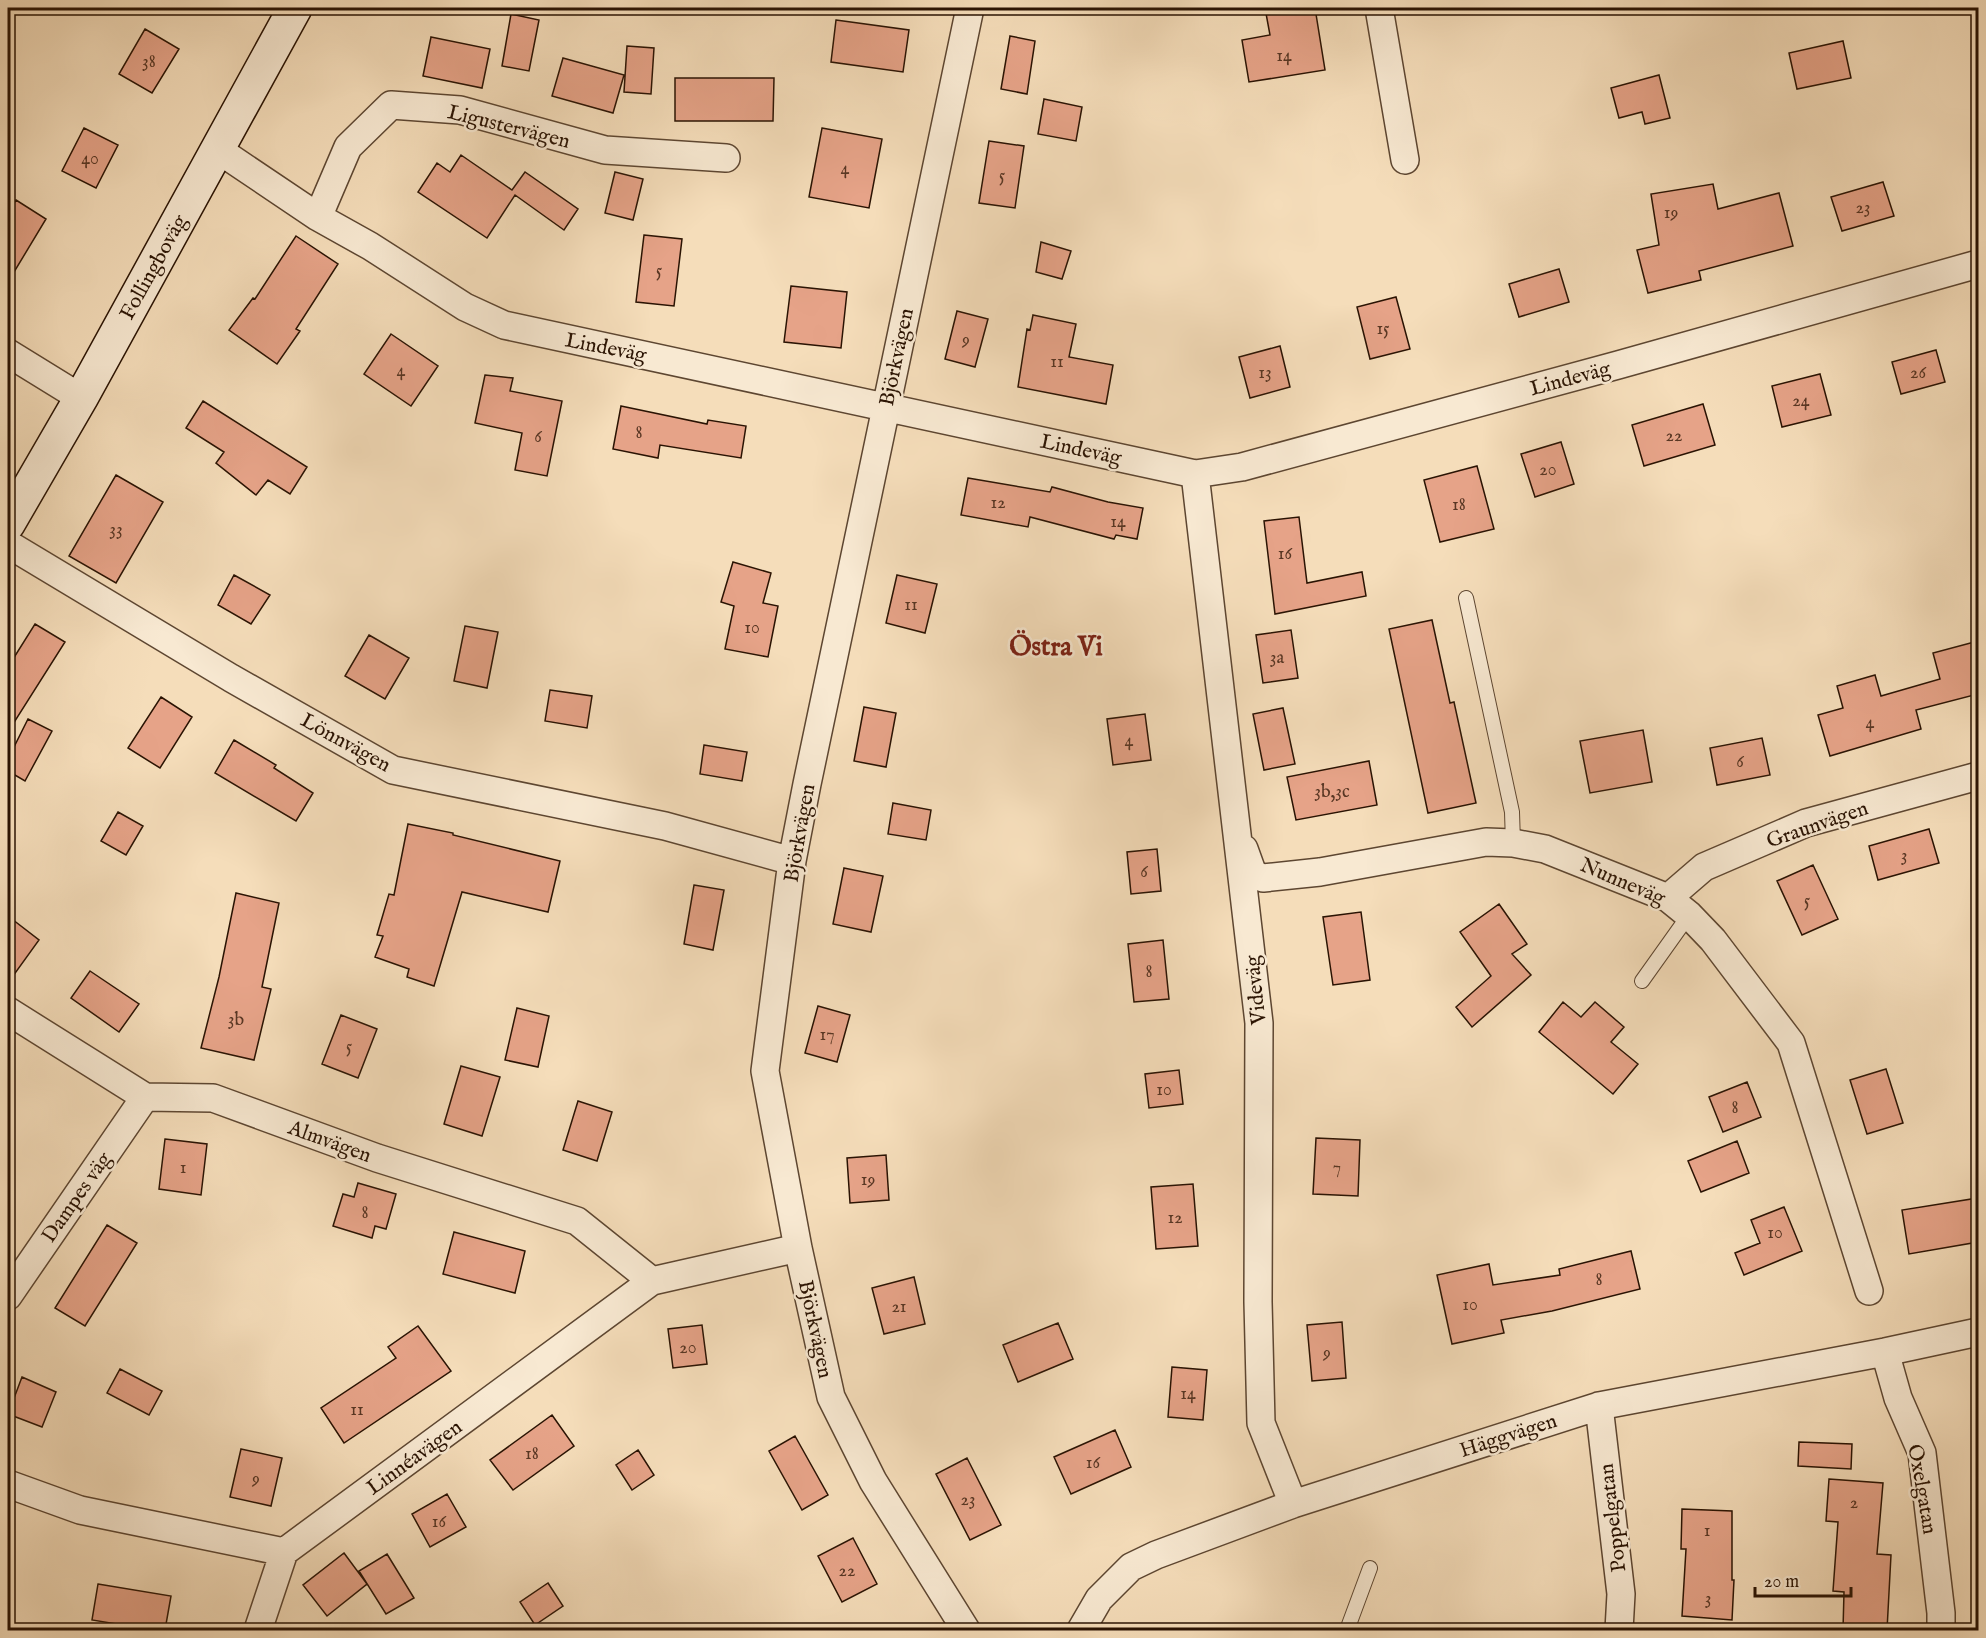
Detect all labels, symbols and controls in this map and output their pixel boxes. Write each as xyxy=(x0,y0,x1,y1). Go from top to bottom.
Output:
house number: 14 xyxy=(1276,45,1292,68)
house number: 38 xyxy=(142,51,156,74)
street label: Ligustervägen xyxy=(445,99,573,156)
house number: 40 xyxy=(81,148,99,171)
house number: 4 xyxy=(841,158,850,181)
house number: 5 xyxy=(999,165,1006,188)
house number: 23 xyxy=(1855,197,1871,220)
house number: 19 xyxy=(1664,202,1678,225)
street label: Follingboväg xyxy=(114,210,195,325)
house number: 5 xyxy=(656,260,663,283)
street label: Björkvägen xyxy=(874,306,921,409)
house number: 15 xyxy=(1376,318,1390,341)
street label: Lindeväg xyxy=(563,327,649,370)
house number: 9 xyxy=(961,329,970,352)
house number: 11 xyxy=(1050,351,1064,374)
street label: Lindeväg xyxy=(1527,356,1614,403)
house number: 4 xyxy=(397,360,406,383)
house number: 13 xyxy=(1258,362,1272,385)
house number: 26 xyxy=(1910,362,1926,385)
house number: 24 xyxy=(1792,390,1810,413)
house number: 8 xyxy=(635,422,643,445)
house number: 22 xyxy=(1666,425,1682,448)
house number: 6 xyxy=(534,426,542,449)
street label: Lindeväg xyxy=(1038,429,1124,472)
house number: 20 xyxy=(1539,459,1557,482)
house number: 12 xyxy=(990,492,1006,515)
house number: 18 xyxy=(1452,494,1466,517)
house number: 14 xyxy=(1110,511,1126,534)
house number: 33 xyxy=(109,519,123,542)
house number: 16 xyxy=(1278,543,1293,566)
house number: 11 xyxy=(904,594,918,617)
house number: 10 xyxy=(744,617,760,640)
district label: Östra Vi xyxy=(1009,629,1103,665)
house number: 3a xyxy=(1270,647,1284,670)
street label: Lönnvägen xyxy=(295,707,395,779)
house number: 4 xyxy=(1866,712,1875,735)
house number: 4 xyxy=(1125,730,1134,753)
house number: 6 xyxy=(1736,751,1744,774)
house number: 3b,3c xyxy=(1314,781,1350,804)
street label: Björkvägen xyxy=(779,782,822,885)
street label: Graunvägen xyxy=(1763,795,1872,855)
house number: 3 xyxy=(1901,845,1907,868)
street label: Nunneväg xyxy=(1576,852,1670,913)
house number: 6 xyxy=(1140,861,1148,884)
house number: 5 xyxy=(1804,890,1811,913)
street label: Videväg xyxy=(1239,953,1274,1027)
house number: 8 xyxy=(1145,961,1153,984)
house number: 3b xyxy=(228,1009,245,1032)
house number: 17 xyxy=(819,1024,835,1047)
house number: 5 xyxy=(346,1036,353,1059)
house number: 10 xyxy=(1156,1079,1172,1102)
house number: 8 xyxy=(1731,1097,1739,1120)
street label: Almvägen xyxy=(283,1115,375,1170)
street label: Dampes väg xyxy=(36,1147,119,1249)
house number: 1 xyxy=(180,1157,186,1180)
house number: 7 xyxy=(1333,1157,1341,1180)
house number: 19 xyxy=(861,1169,875,1192)
house number: 8 xyxy=(361,1202,369,1225)
house number: 12 xyxy=(1167,1207,1183,1230)
house number: 10 xyxy=(1767,1222,1783,1245)
house number: 8 xyxy=(1595,1269,1603,1292)
street label: Björkvägen xyxy=(791,1278,838,1381)
house number: 10 xyxy=(1462,1294,1478,1317)
house number: 21 xyxy=(891,1296,907,1319)
house number: 20 xyxy=(679,1337,697,1360)
house number: 9 xyxy=(1322,1342,1331,1365)
house number: 14 xyxy=(1180,1383,1196,1406)
house number: 11 xyxy=(350,1399,364,1422)
street label: Häggvägen xyxy=(1456,1408,1561,1465)
street label: Linnéavägen xyxy=(362,1414,468,1502)
street label: Oxelgatan xyxy=(1900,1442,1943,1536)
house number: 18 xyxy=(525,1443,539,1466)
house number: 16 xyxy=(1086,1452,1101,1475)
street label: Poppelgatan xyxy=(1593,1462,1634,1574)
house number: 9 xyxy=(251,1468,260,1491)
house number: 23 xyxy=(960,1489,976,1512)
house number: 2 xyxy=(1850,1492,1858,1515)
house number: 16 xyxy=(432,1511,447,1534)
house number: 1 xyxy=(1704,1520,1710,1543)
house number: 22 xyxy=(839,1560,855,1583)
scale bar xyxy=(1755,1560,1851,1598)
text: 20 m xyxy=(1764,1571,1799,1594)
house number: 3 xyxy=(1705,1588,1711,1611)

